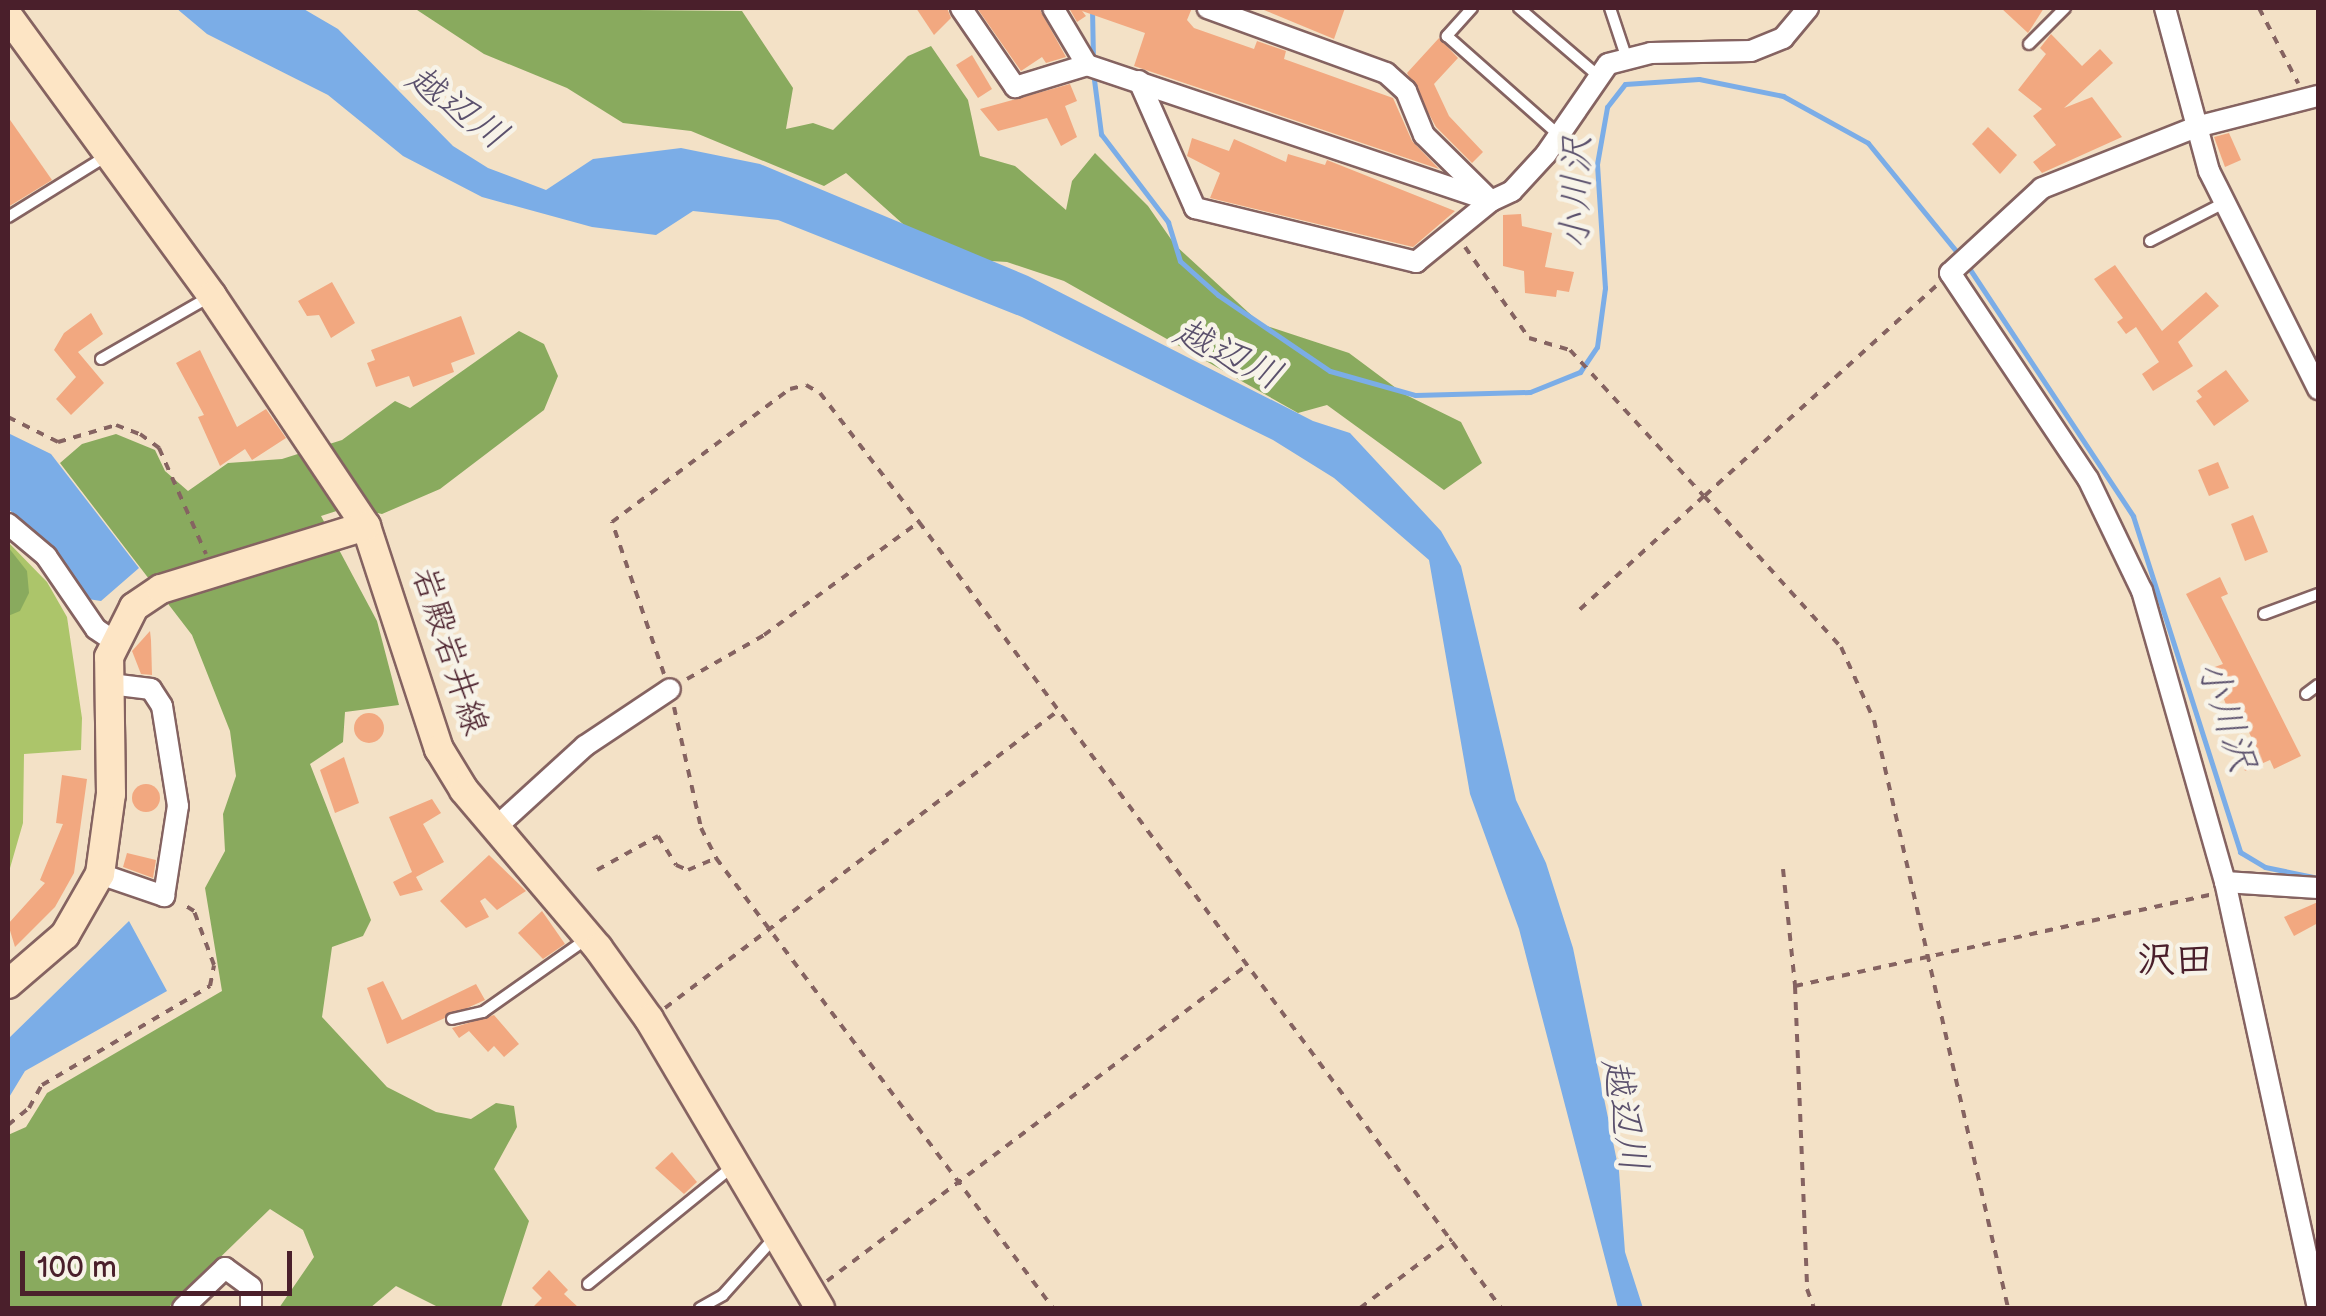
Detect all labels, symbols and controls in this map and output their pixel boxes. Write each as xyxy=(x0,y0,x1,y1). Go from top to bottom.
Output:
water label: 越辺川 xyxy=(397,56,517,160)
water label: 小川沢 xyxy=(1553,136,1601,250)
water label: 越辺川 xyxy=(1167,310,1289,400)
street label: 岩殿岩井線 xyxy=(402,561,496,741)
water label: 小川沢 xyxy=(2187,655,2265,777)
district label: 沢田 xyxy=(2137,938,2213,984)
water label: 越辺川 xyxy=(1592,1055,1656,1175)
scale bar xyxy=(25,1231,298,1293)
text: 100 m xyxy=(37,1250,117,1286)

